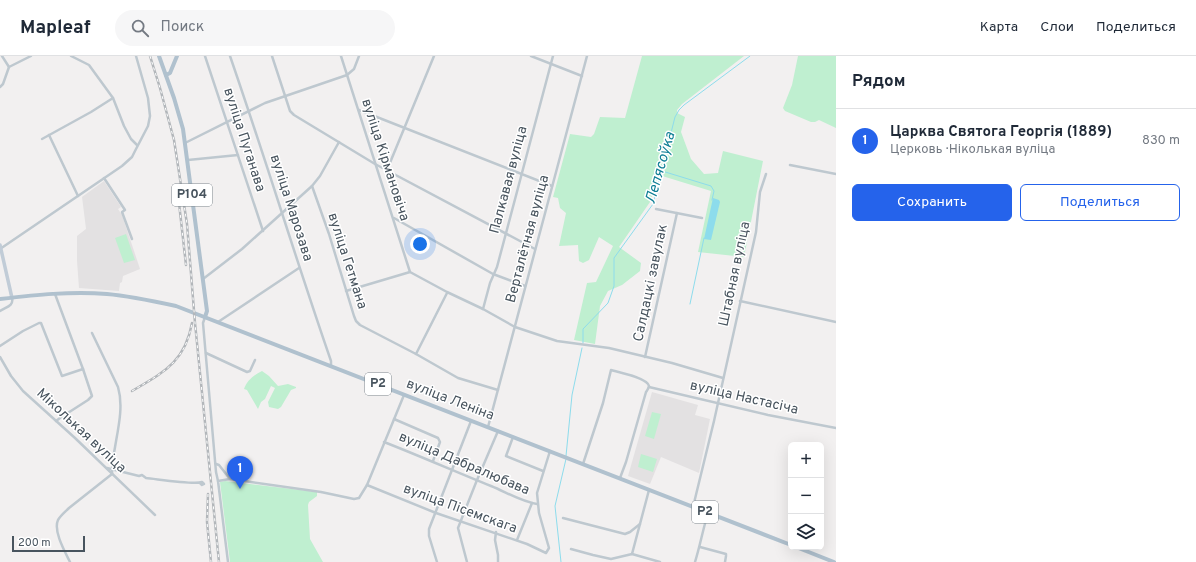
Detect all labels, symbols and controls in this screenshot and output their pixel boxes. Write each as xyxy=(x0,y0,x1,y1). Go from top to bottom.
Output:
search box xyxy=(115,10,395,46)
text: Mapleaf xyxy=(20,16,91,40)
icon: search xyxy=(129,17,151,39)
text: Поиск xyxy=(161,18,204,37)
text: Карта xyxy=(980,19,1018,36)
text: Слои xyxy=(1040,19,1074,36)
text: Поделиться xyxy=(1096,19,1176,36)
text: Рядом xyxy=(852,71,905,93)
street label: вуліца Пуганава xyxy=(219,86,269,194)
street label: вуліца Кірмановіча xyxy=(357,97,413,223)
text: Царква Святога Георгія (1889) xyxy=(890,123,1112,142)
street label: Палкавая вуліца xyxy=(486,124,532,236)
water label: Лепясоўка xyxy=(642,130,680,206)
text: 1 xyxy=(862,133,868,149)
text: 830 m xyxy=(1142,133,1180,149)
text: Церковь · Ніколькая вуліца xyxy=(890,142,1055,158)
street label: вуліца Марозава xyxy=(266,153,316,263)
street label: Верталётная вуліца xyxy=(503,173,553,305)
road number: Р104 xyxy=(172,184,212,206)
button: Сохранить xyxy=(852,184,1012,221)
button: Поделиться xyxy=(1020,184,1180,221)
street label: вуліца Гетмана xyxy=(323,211,371,311)
street label: Штабная вуліца xyxy=(716,220,754,328)
street label: Салдацкі завулак xyxy=(630,223,672,343)
your location xyxy=(410,234,430,254)
road number: Р2 xyxy=(365,373,391,395)
street label: вуліца Леніна xyxy=(404,375,496,425)
street label: вуліца Настасіча xyxy=(688,377,800,419)
street label: Міколькая вуліца xyxy=(33,385,129,477)
street label: вуліца Дабралюбава xyxy=(396,429,532,499)
map controls xyxy=(788,442,824,550)
button: + xyxy=(788,442,824,478)
pin: 1 xyxy=(227,456,253,489)
button: − xyxy=(788,478,824,514)
street label: вуліца Пісемскага xyxy=(401,481,519,537)
road number: Р2 xyxy=(692,501,718,523)
button: layers xyxy=(788,514,824,550)
scale bar xyxy=(12,534,85,553)
text: 200 m xyxy=(18,536,51,550)

